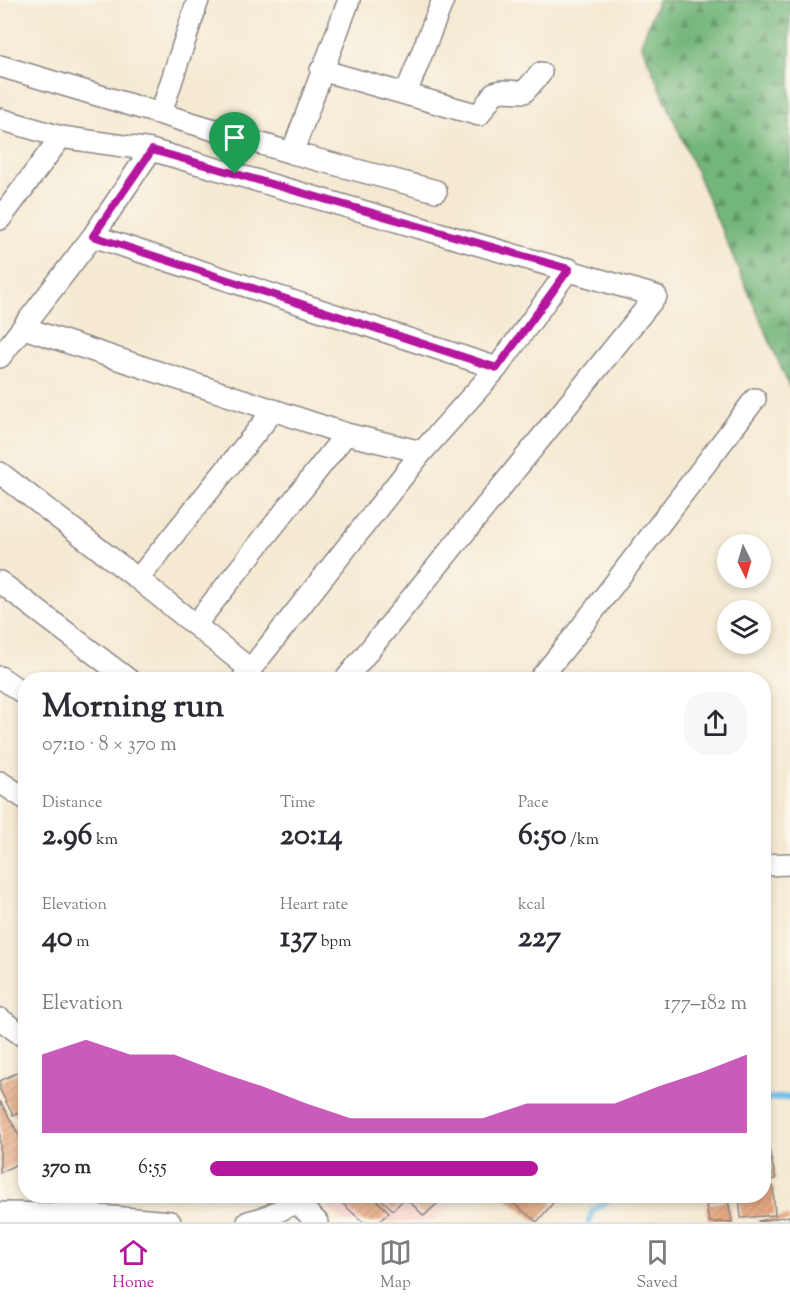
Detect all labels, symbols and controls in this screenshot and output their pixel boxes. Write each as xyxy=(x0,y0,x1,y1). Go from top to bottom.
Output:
pin xyxy=(209,112,260,174)
icon: arrive xyxy=(218,121,251,154)
north arrow xyxy=(717,534,771,588)
map controls xyxy=(717,534,771,654)
button: layers xyxy=(717,600,771,654)
text: Morning run xyxy=(42,684,224,732)
button: share xyxy=(684,692,747,755)
text: 07:10 · 8 × 370 m xyxy=(42,731,177,760)
text: Distance xyxy=(42,792,102,815)
text: Time xyxy=(280,792,316,815)
text: Pace xyxy=(518,792,549,815)
text: 2.96 xyxy=(42,815,93,858)
text: 20:14 xyxy=(280,815,343,858)
text: 6:50 xyxy=(518,815,567,858)
text: km xyxy=(93,829,118,852)
text: /km xyxy=(567,829,599,852)
text: Elevation xyxy=(42,894,107,917)
text: Heart rate xyxy=(280,894,348,917)
text: kcal xyxy=(518,894,546,917)
text: 40 xyxy=(42,917,73,960)
text: 137 xyxy=(280,917,317,960)
text: 227 xyxy=(518,917,561,960)
text: m xyxy=(73,931,89,954)
text: bpm xyxy=(317,931,351,954)
text: Elevation xyxy=(42,990,123,1019)
text: 177–182 m xyxy=(664,990,747,1019)
text: 370 m xyxy=(42,1154,91,1183)
text: 6:55 xyxy=(138,1154,167,1183)
tab: Home xyxy=(112,1236,154,1295)
tab: Map xyxy=(379,1236,412,1295)
tab: Saved xyxy=(637,1236,678,1295)

